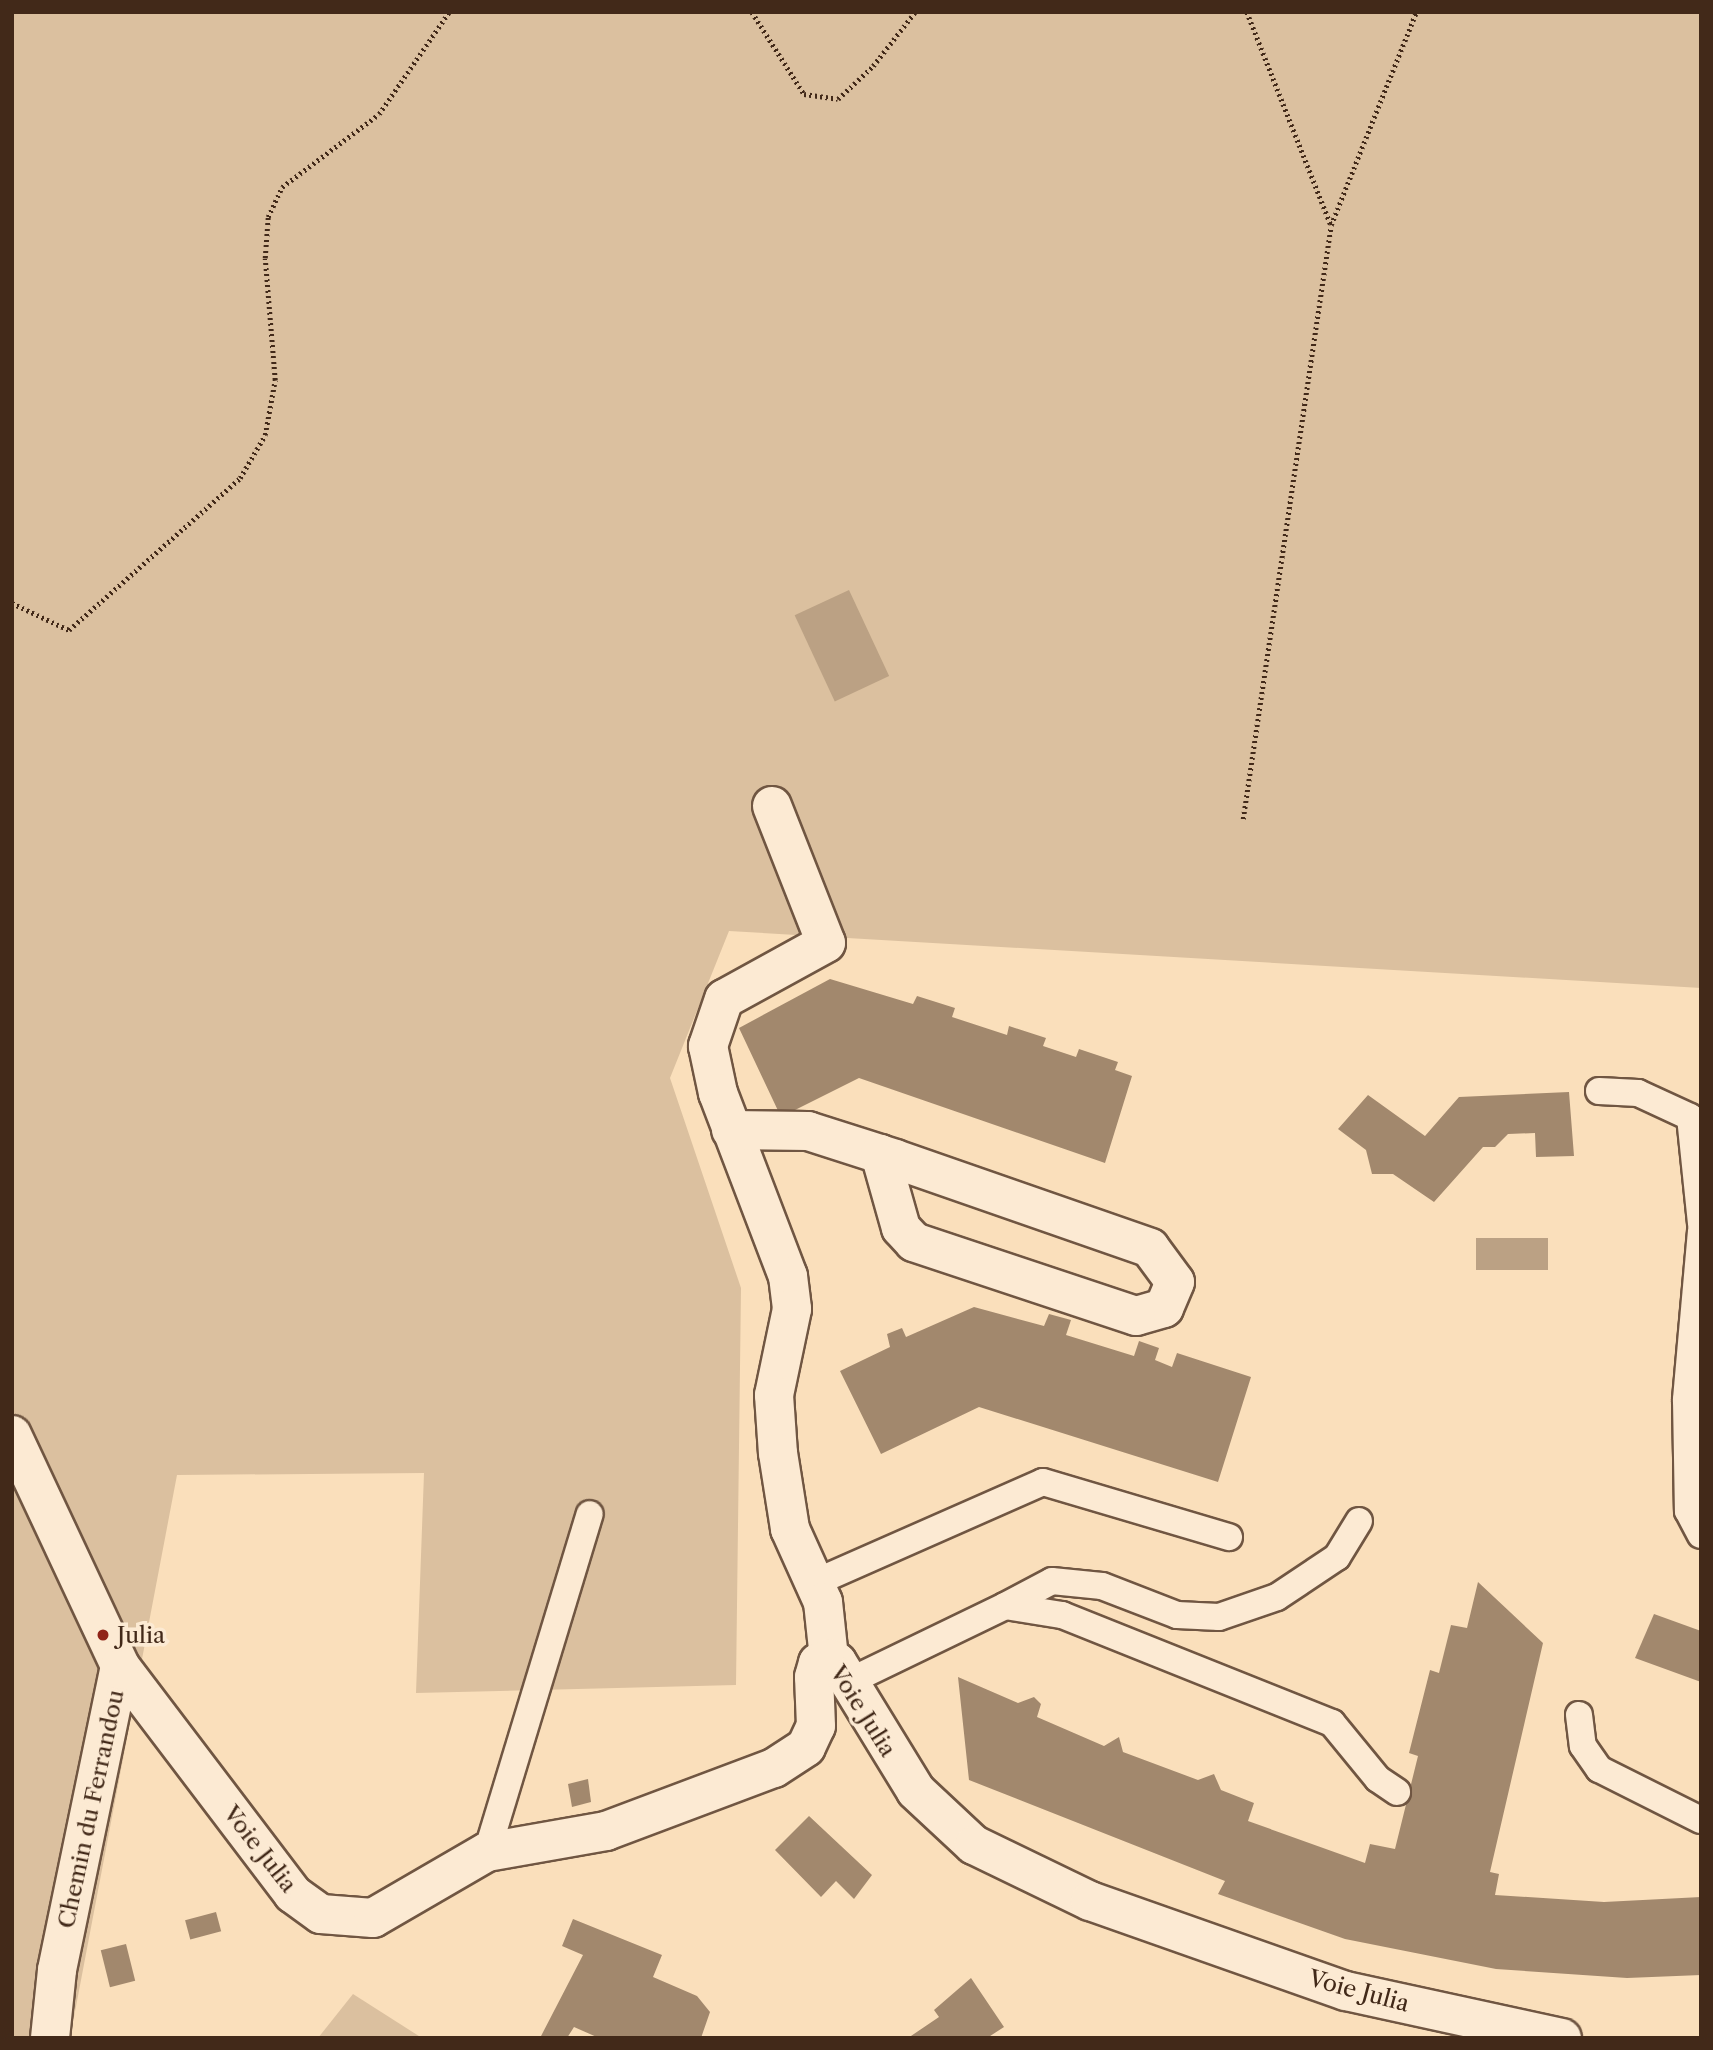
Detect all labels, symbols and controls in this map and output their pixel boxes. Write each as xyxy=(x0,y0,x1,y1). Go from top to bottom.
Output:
place label: Julia xyxy=(117,1621,165,1649)
marker: Julia xyxy=(95,1627,111,1643)
street label: Voie Julia xyxy=(824,1660,902,1762)
street label: Chemin du Ferrandou xyxy=(52,1687,130,1931)
street label: Voie Julia xyxy=(217,1800,303,1898)
street label: Voie Julia xyxy=(1306,1964,1412,2018)

